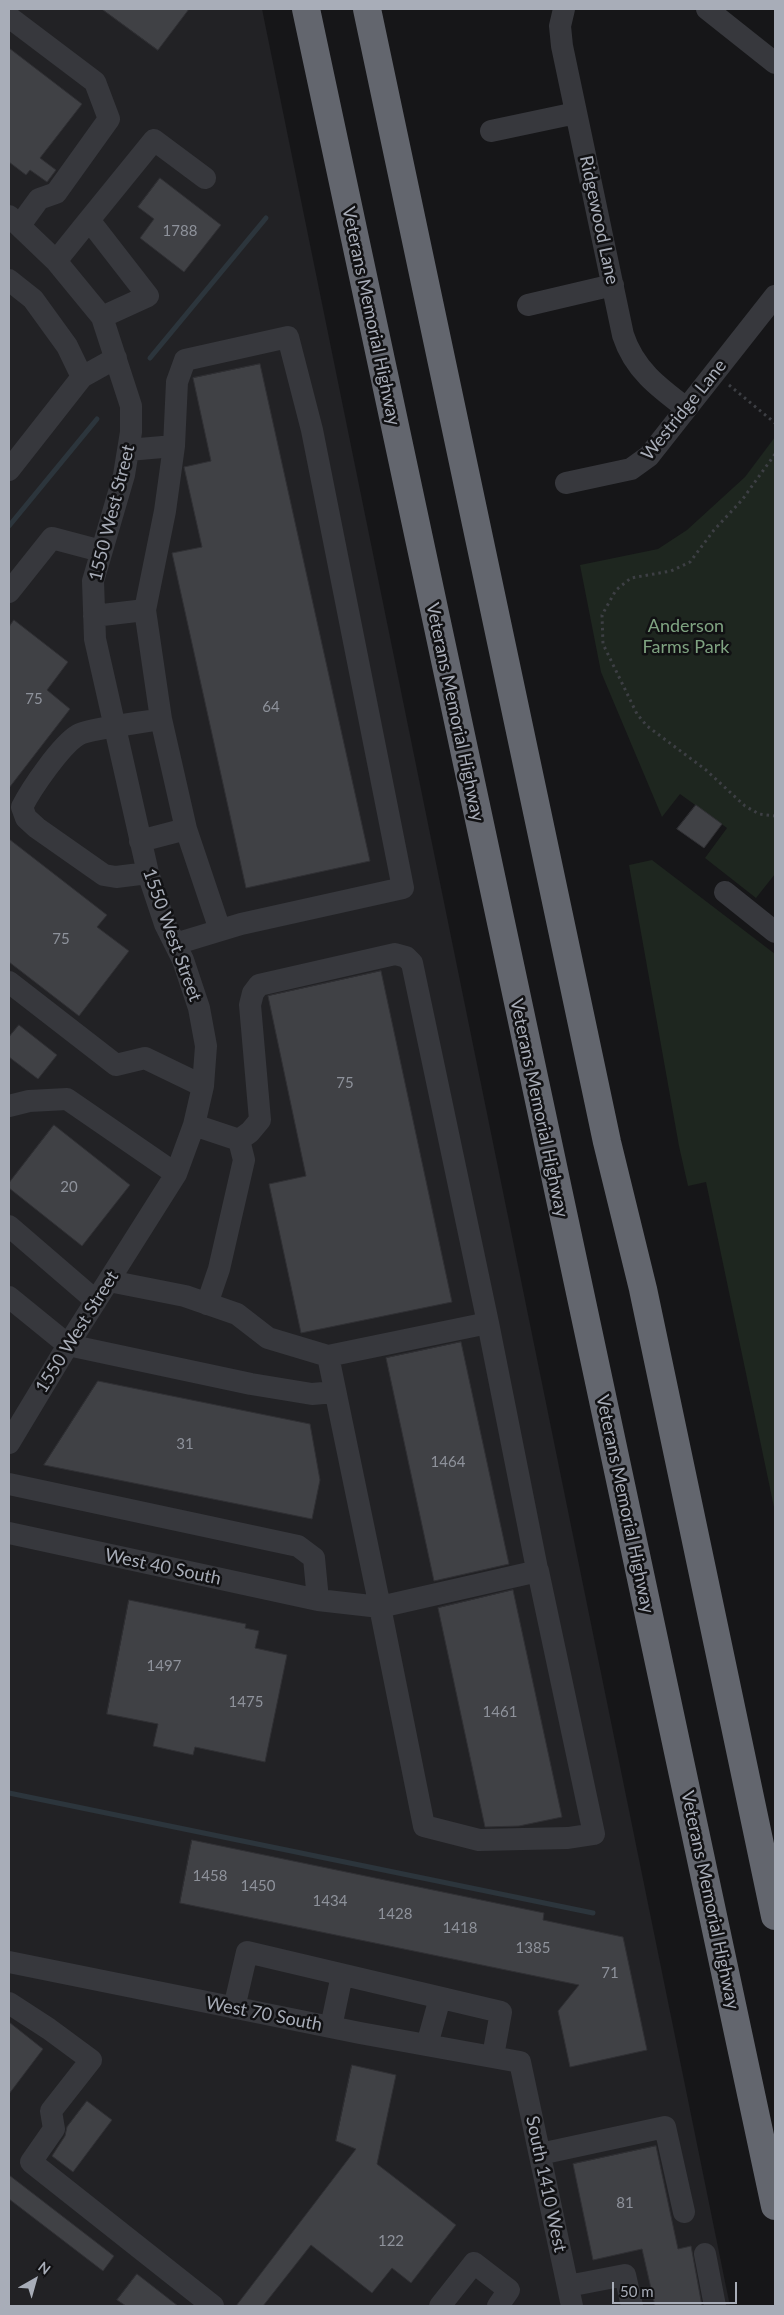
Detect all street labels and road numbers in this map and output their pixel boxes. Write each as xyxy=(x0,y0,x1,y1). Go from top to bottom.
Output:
street label: Ridgewood Lane xyxy=(575,154,623,286)
street label: Veterans Memorial Highway xyxy=(337,205,405,427)
street label: Westridge Lane xyxy=(637,355,731,465)
street label: 1550 West Street xyxy=(85,443,139,583)
street label: Veterans Memorial Highway xyxy=(421,601,489,823)
street label: 1550 West Street xyxy=(138,866,206,1004)
street label: Veterans Memorial Highway xyxy=(505,997,573,1219)
street label: 1550 West Street xyxy=(31,1267,123,1397)
street label: Veterans Memorial Highway xyxy=(591,1393,659,1615)
street label: West 40 South xyxy=(103,1544,223,1590)
street label: Veterans Memorial Highway xyxy=(676,1789,744,2011)
street label: West 70 South xyxy=(204,1992,324,2036)
street label: South 1410 West xyxy=(521,2114,571,2254)

